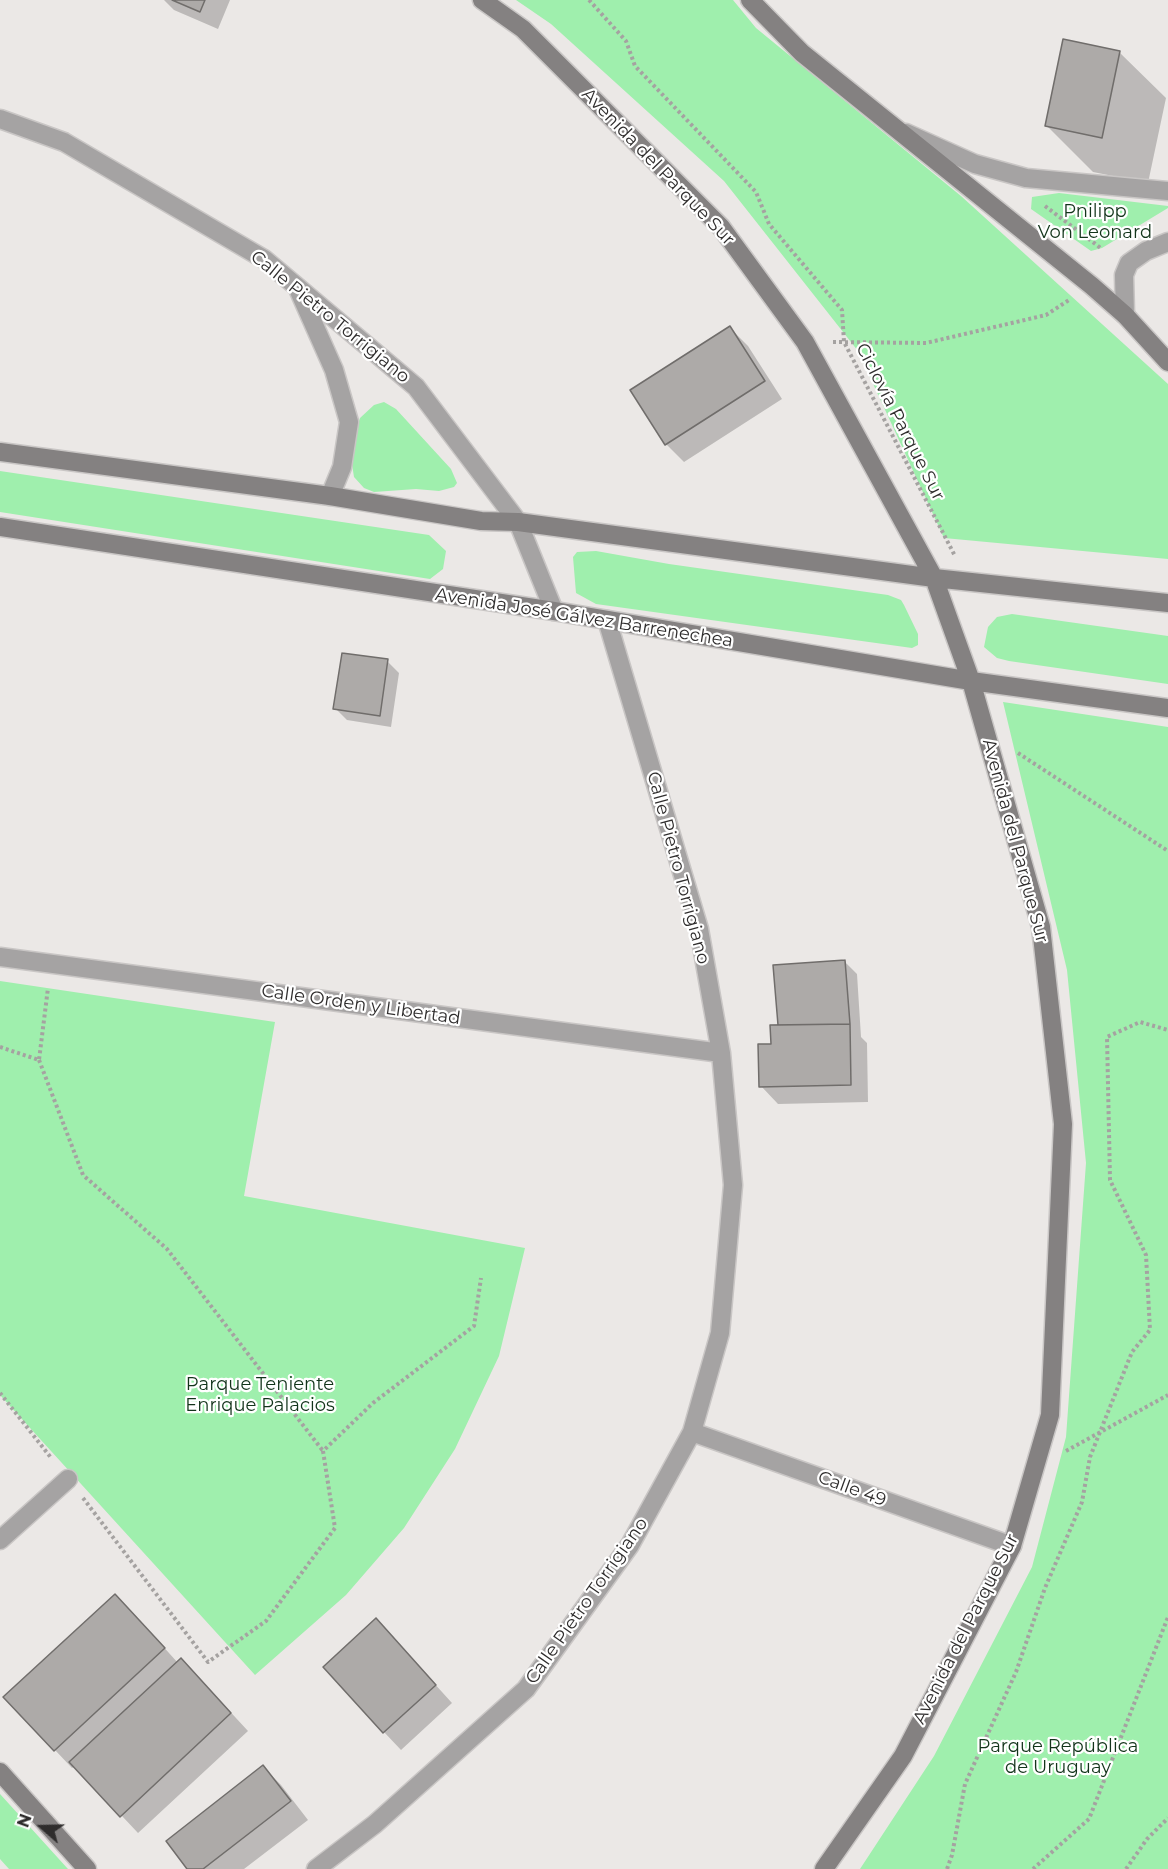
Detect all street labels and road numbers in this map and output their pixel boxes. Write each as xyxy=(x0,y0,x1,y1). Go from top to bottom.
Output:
street label: Avenida del Parque Sur xyxy=(577,84,739,250)
street label: Calle Pietro Torrigiano xyxy=(246,246,414,388)
street label: Ciclovía Parque Sur xyxy=(851,340,949,504)
street label: Avenida José Gálvez Barrenechea xyxy=(434,584,734,652)
street label: Avenida del Parque Sur xyxy=(977,737,1053,945)
street label: Calle Pietro Torrigiano xyxy=(642,769,714,967)
street label: Calle Orden y Libertad xyxy=(260,980,462,1030)
street label: Calle 49 xyxy=(815,1467,889,1511)
street label: Calle Pietro Torrigiano xyxy=(521,1514,653,1688)
street label: Avenida del Parque Sur xyxy=(909,1530,1023,1728)

